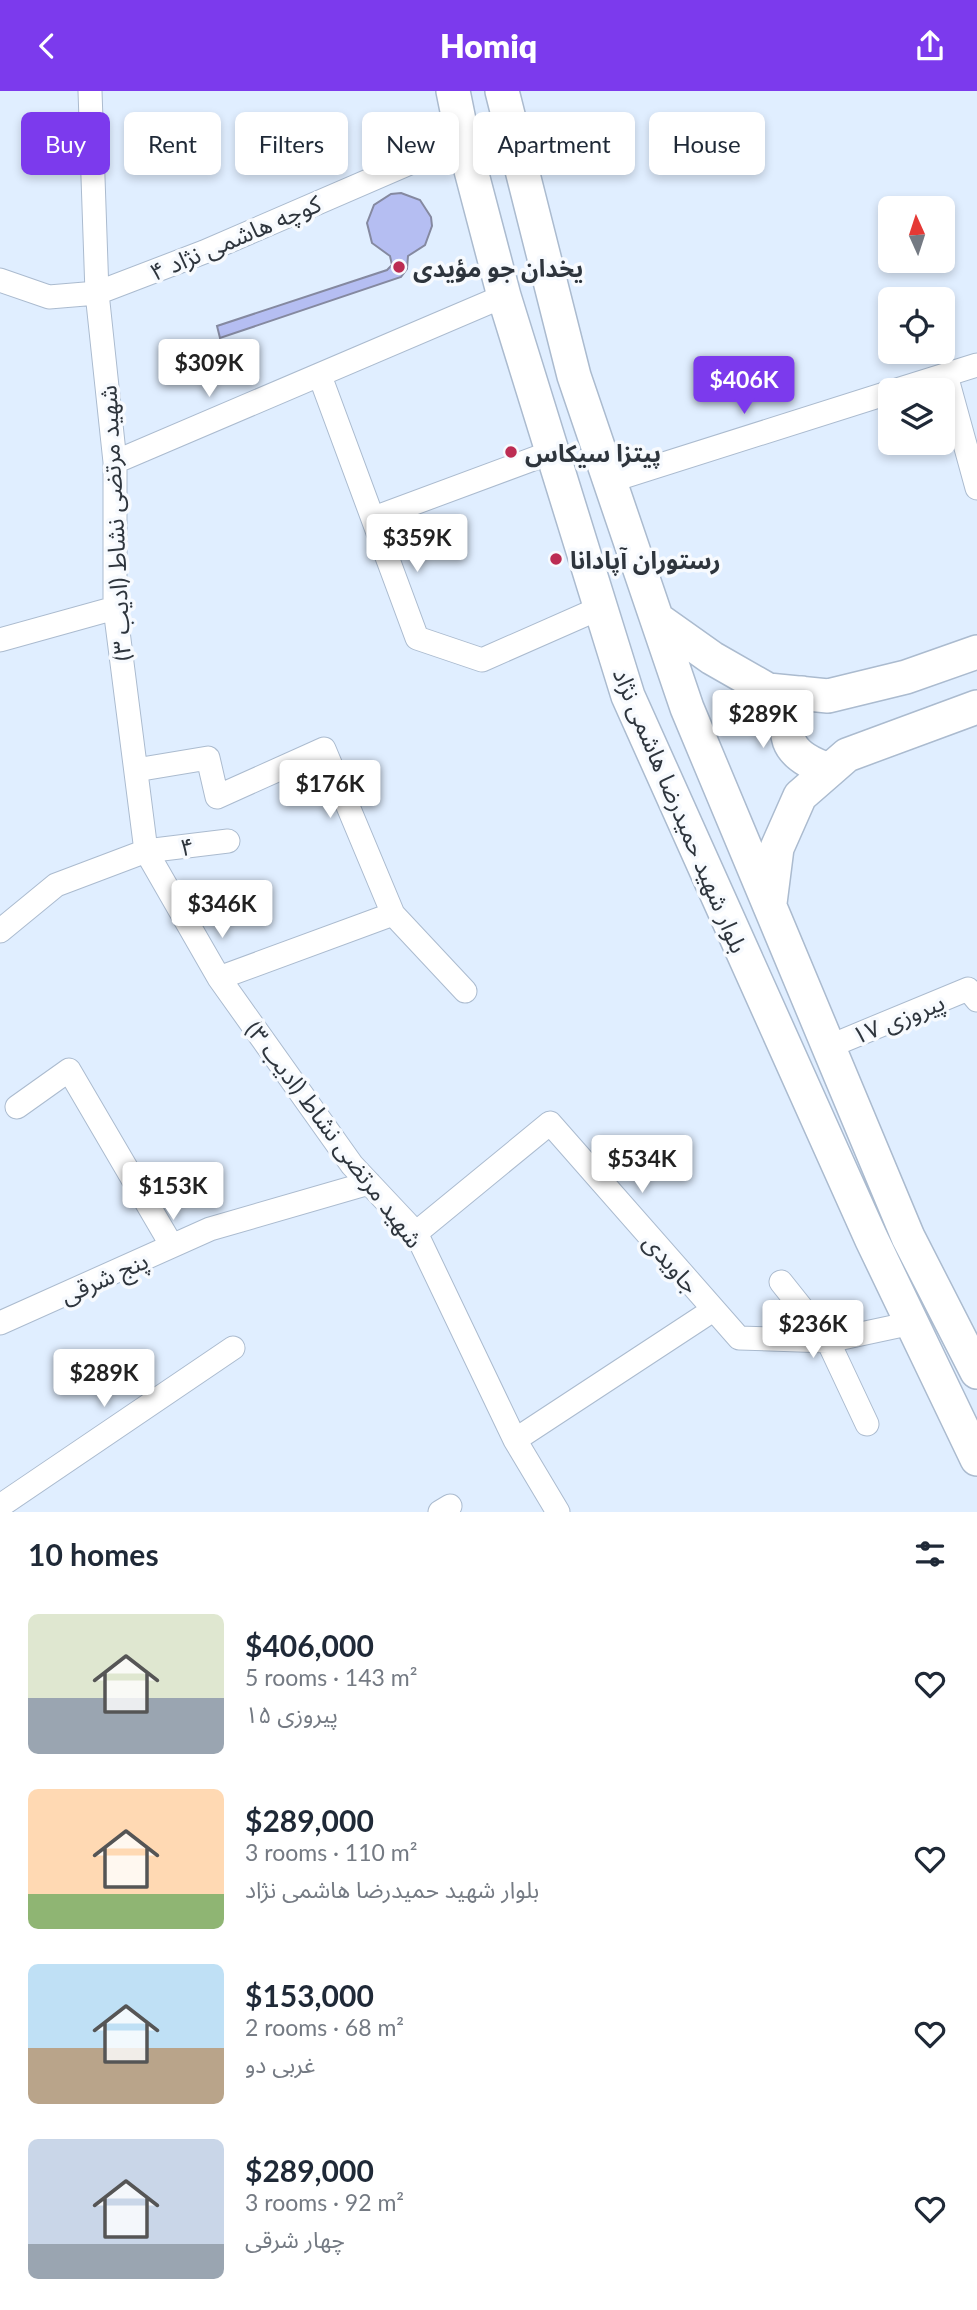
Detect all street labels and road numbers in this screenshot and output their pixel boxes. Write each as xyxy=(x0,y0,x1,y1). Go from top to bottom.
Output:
street label: کوچه هاشمی نژاد ۴ xyxy=(145,188,327,288)
street label: شهید مرتضی نشاط (ادیب ۳) xyxy=(92,384,137,662)
street label: بلوار شهید حمیدرضا هاشمی نژاد xyxy=(607,663,754,957)
street label: ۴ xyxy=(178,831,196,861)
street label: پیروزی ۱۷ xyxy=(848,986,949,1052)
street label: شهید مرتضی نشاط (ادیب ۳) xyxy=(240,1015,430,1254)
street label: جاویدی xyxy=(637,1227,706,1300)
street label: پنج شرقی xyxy=(56,1245,154,1313)

